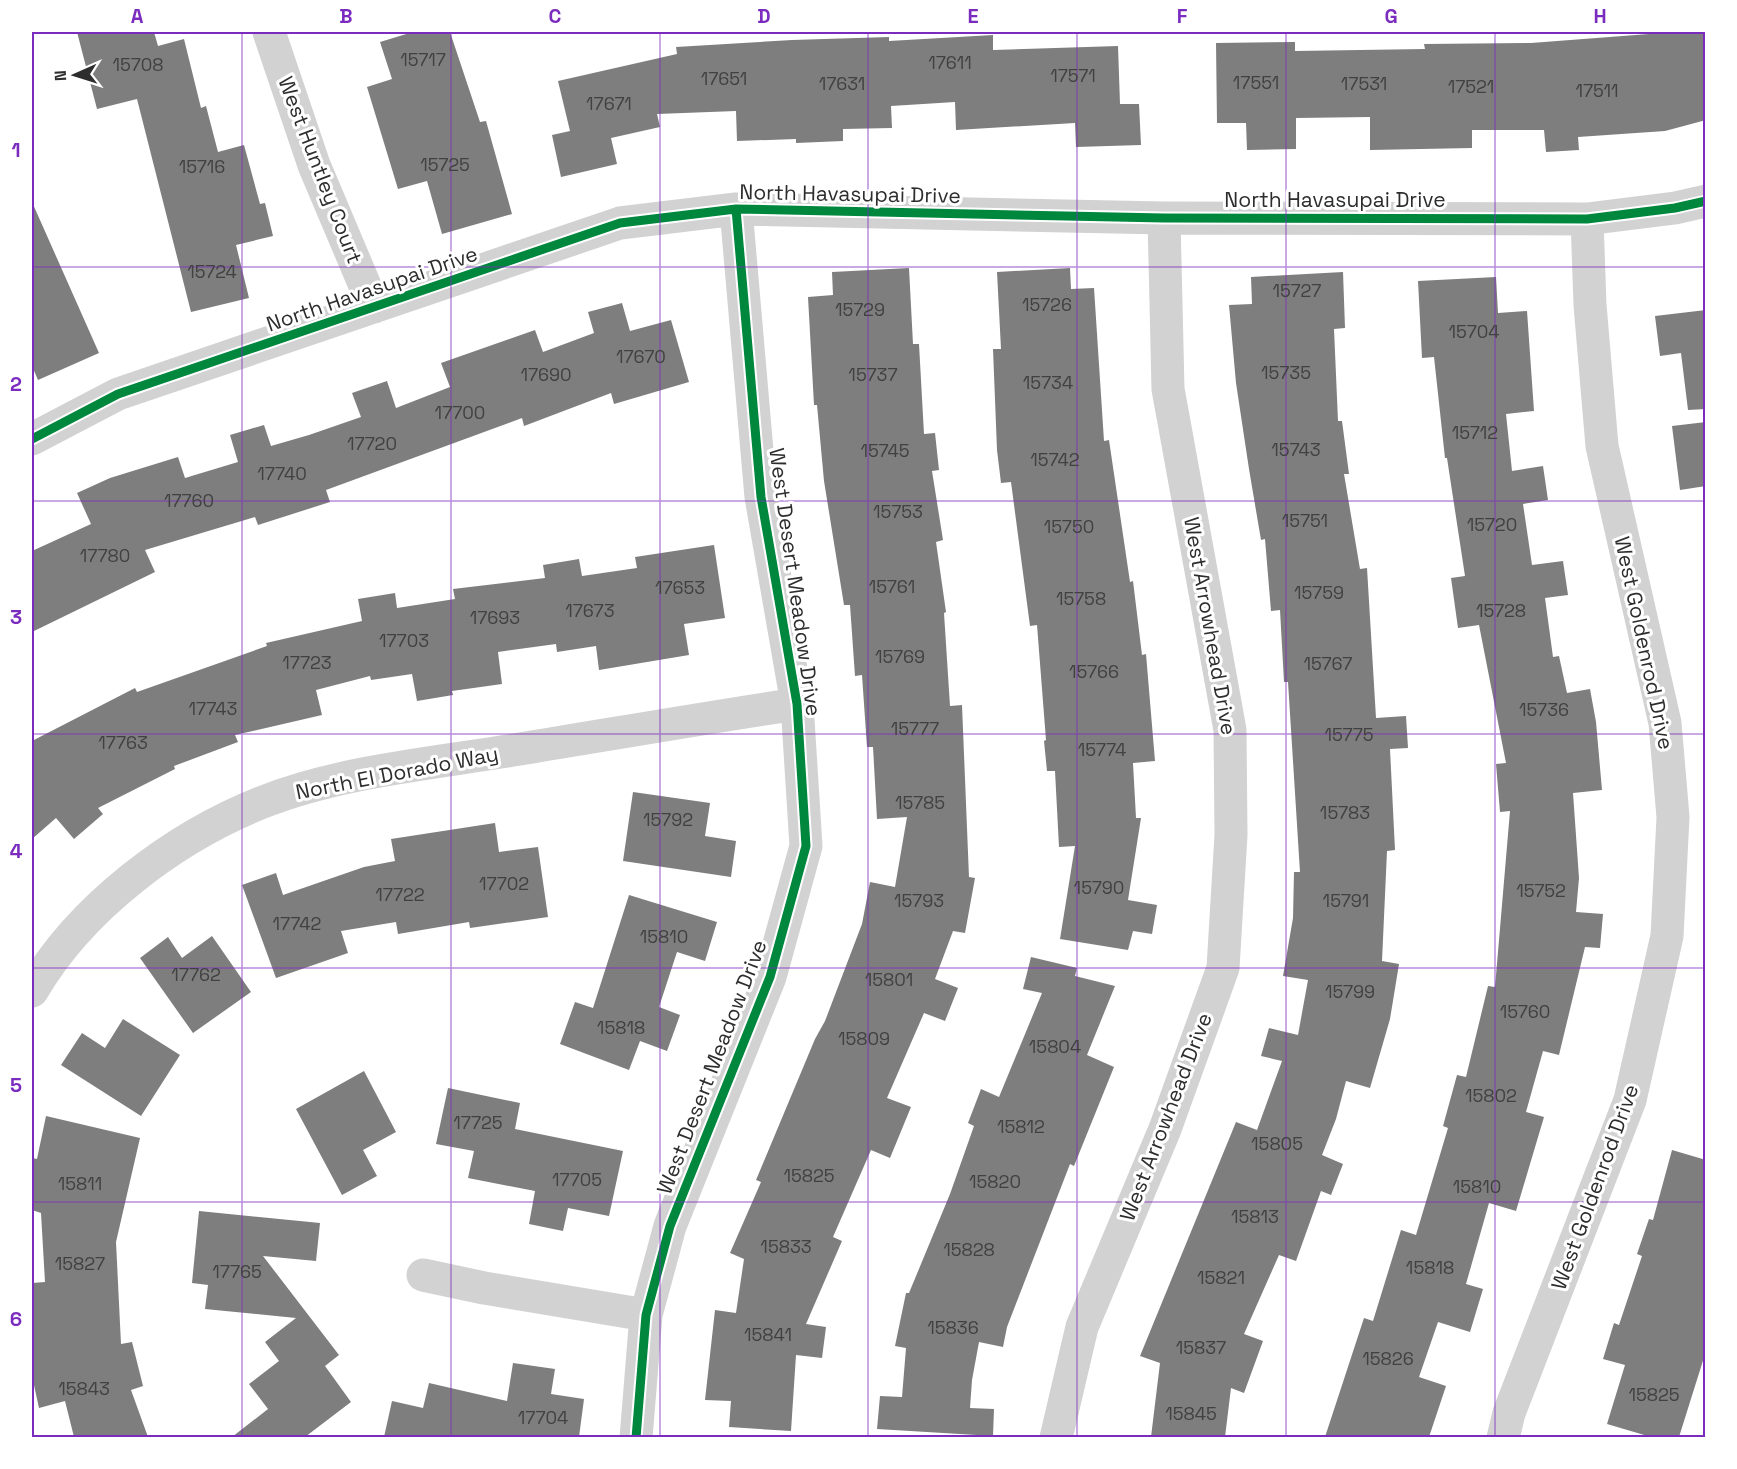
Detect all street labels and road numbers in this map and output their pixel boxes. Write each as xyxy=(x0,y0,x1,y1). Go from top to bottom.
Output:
street label: West Huntley Court xyxy=(272,73,369,267)
street label: North Havasupai Drive xyxy=(739,178,961,209)
street label: North Havasupai Drive xyxy=(1224,186,1446,213)
street label: North Havasupai Drive xyxy=(263,240,481,337)
street label: West Desert Meadow Drive xyxy=(763,446,828,718)
street label: West Arrowhead Drive xyxy=(1178,515,1243,737)
street label: West Goldenrod Drive xyxy=(1609,534,1680,752)
street label: North El Dorado Way xyxy=(293,740,501,805)
street label: West Desert Meadow Drive xyxy=(650,936,773,1198)
street label: West Arrowhead Drive xyxy=(1113,1009,1218,1225)
street label: West Goldenrod Drive xyxy=(1545,1080,1644,1293)

